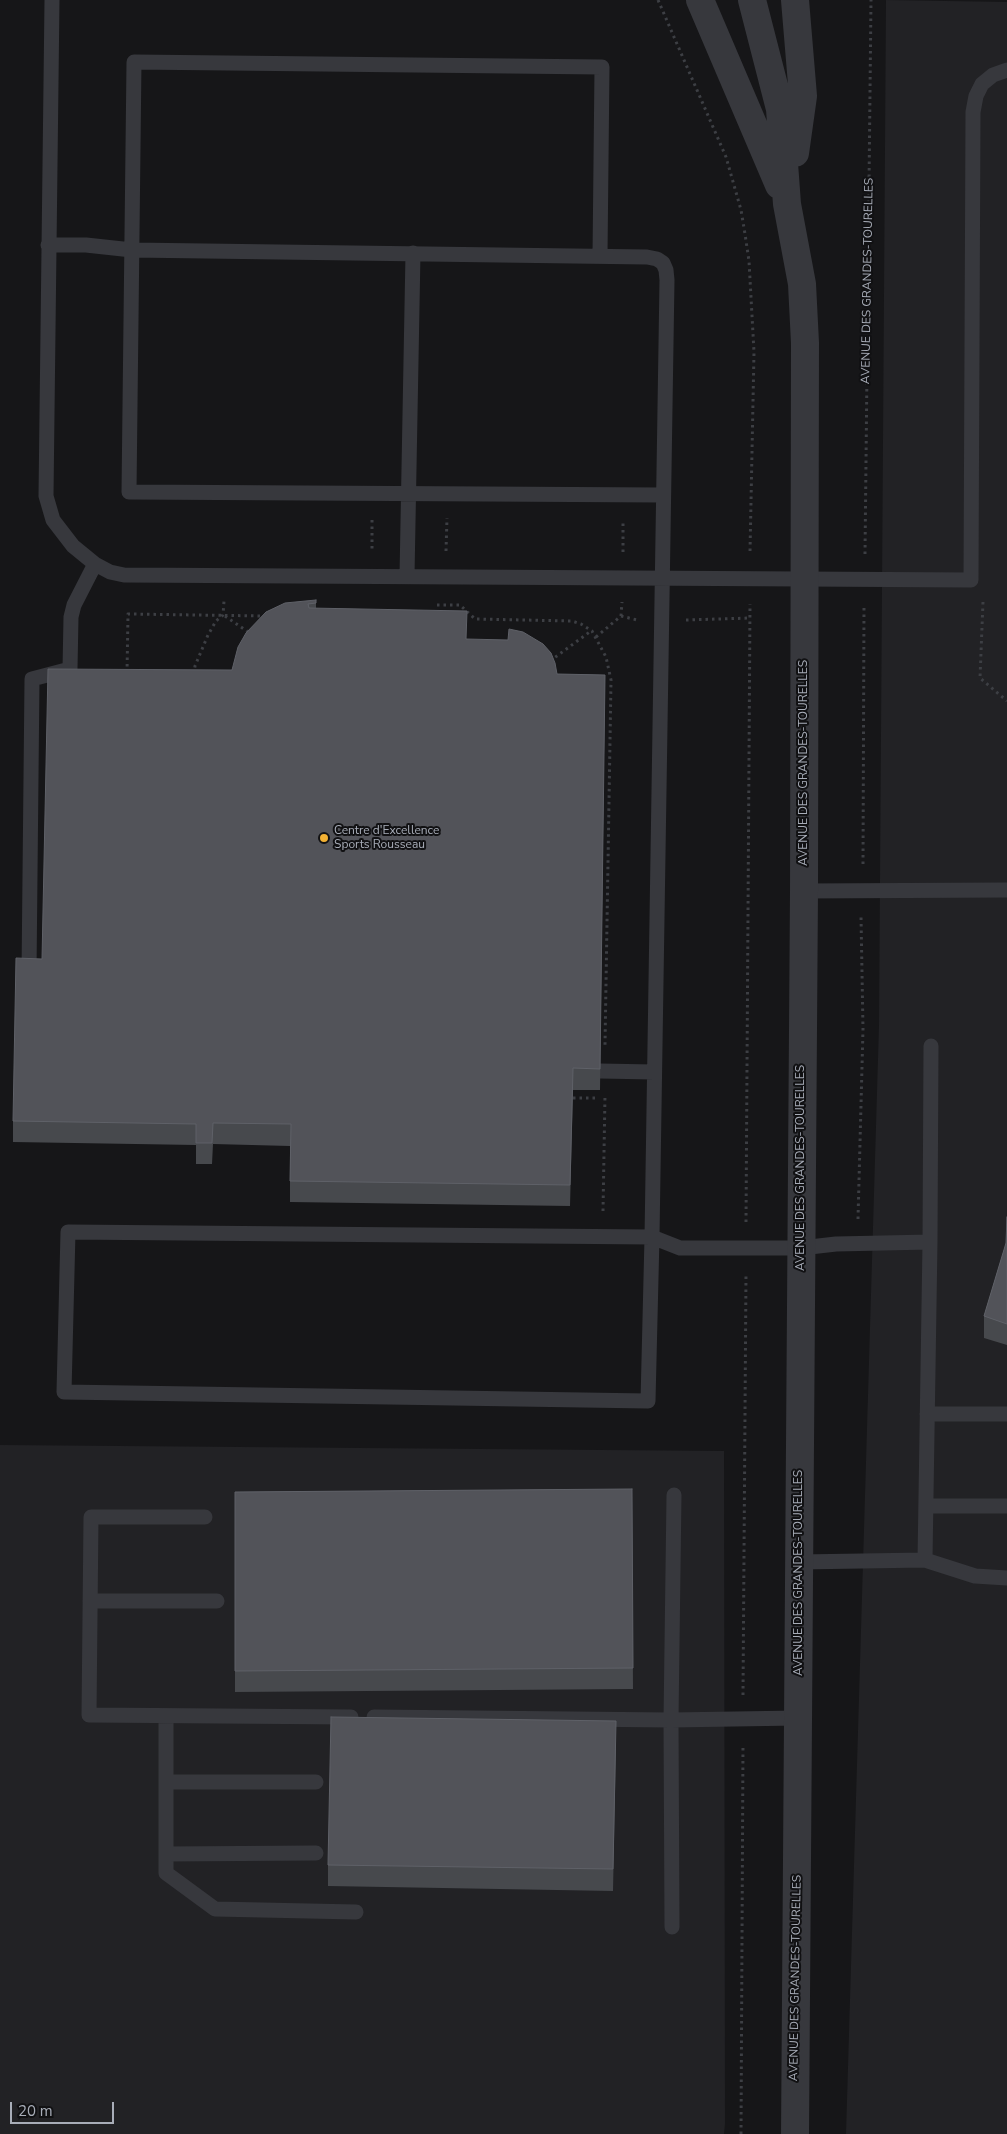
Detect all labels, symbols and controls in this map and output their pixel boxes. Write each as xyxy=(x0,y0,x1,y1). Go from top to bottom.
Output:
street label: AVENUE DES GRANDES-TOURELLES xyxy=(859,178,877,384)
street label: AVENUE DES GRANDES-TOURELLES xyxy=(797,660,811,866)
place label: Centre d'Excellence Sports Rousseau xyxy=(334,824,439,852)
marker: Centre d'Excellence Sports Rousseau xyxy=(318,832,330,844)
street label: AVENUE DES GRANDES-TOURELLES xyxy=(794,1065,808,1271)
street label: AVENUE DES GRANDES-TOURELLES xyxy=(792,1470,806,1676)
street label: AVENUE DES GRANDES-TOURELLES xyxy=(787,1875,805,2081)
scale bar xyxy=(12,2092,116,2124)
text: 20 m xyxy=(18,2101,53,2121)

